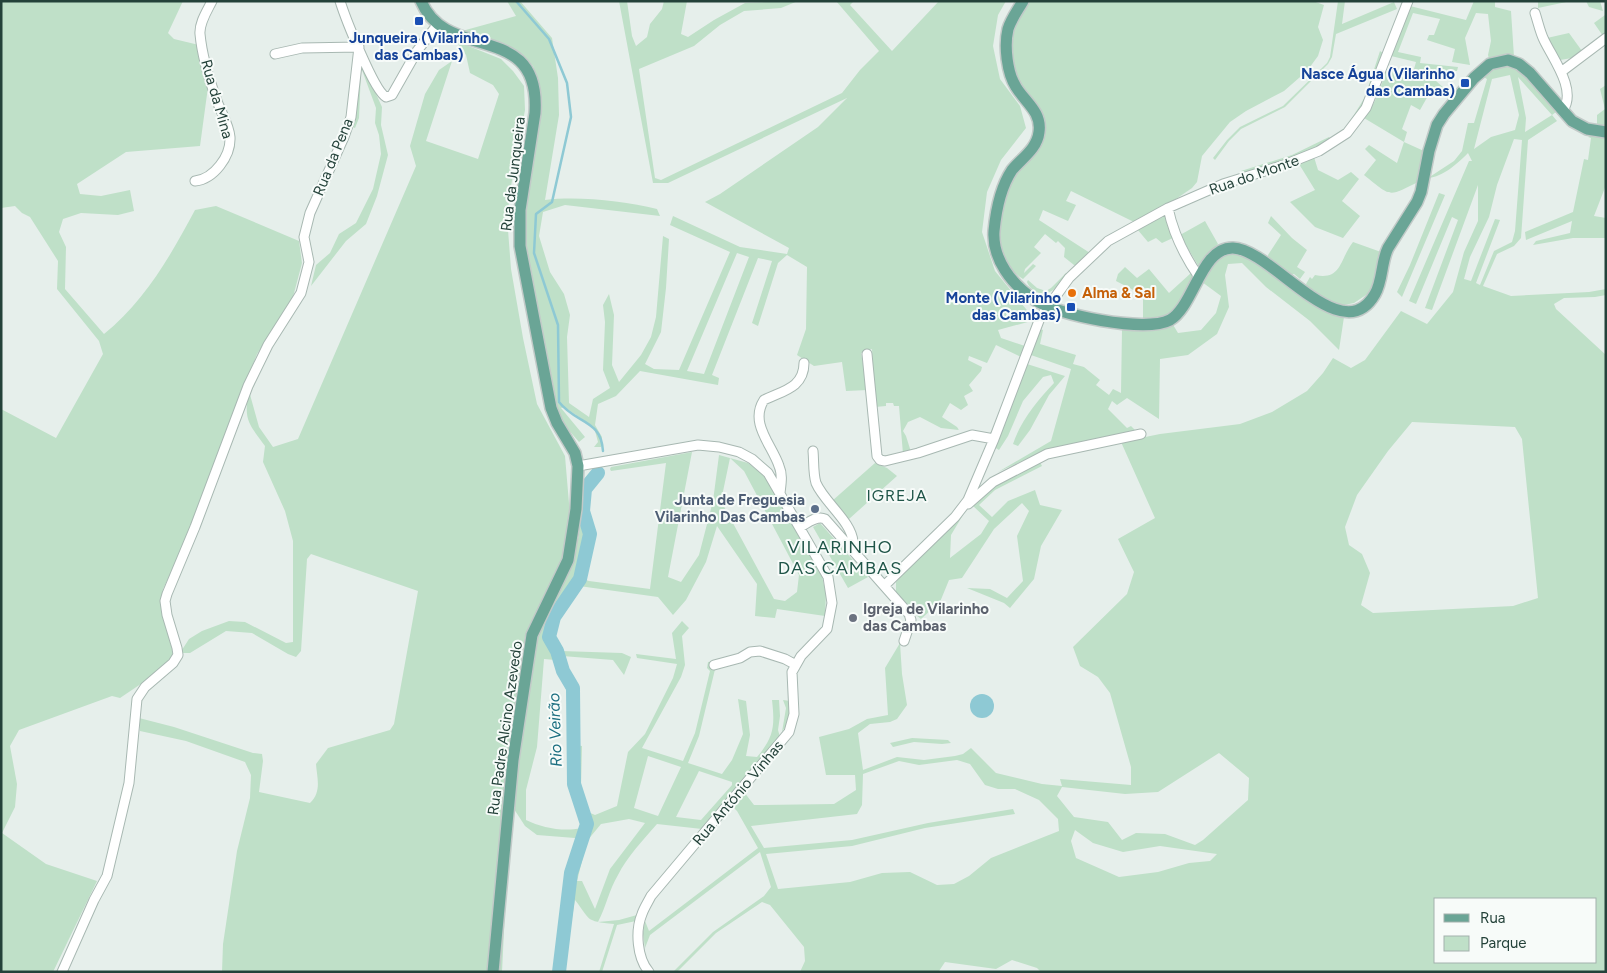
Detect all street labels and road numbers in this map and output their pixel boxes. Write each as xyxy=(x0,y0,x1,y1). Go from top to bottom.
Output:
street label: Rua da Mina xyxy=(197,57,237,141)
street label: Rua da Pena xyxy=(309,116,357,198)
street label: Rua da Junqueira xyxy=(497,116,529,232)
street label: Rua do Monte xyxy=(1207,151,1301,199)
street label: Rua Padre Alcino Azevedo xyxy=(484,639,526,816)
street label: Rua António Vinhas xyxy=(689,737,787,849)

